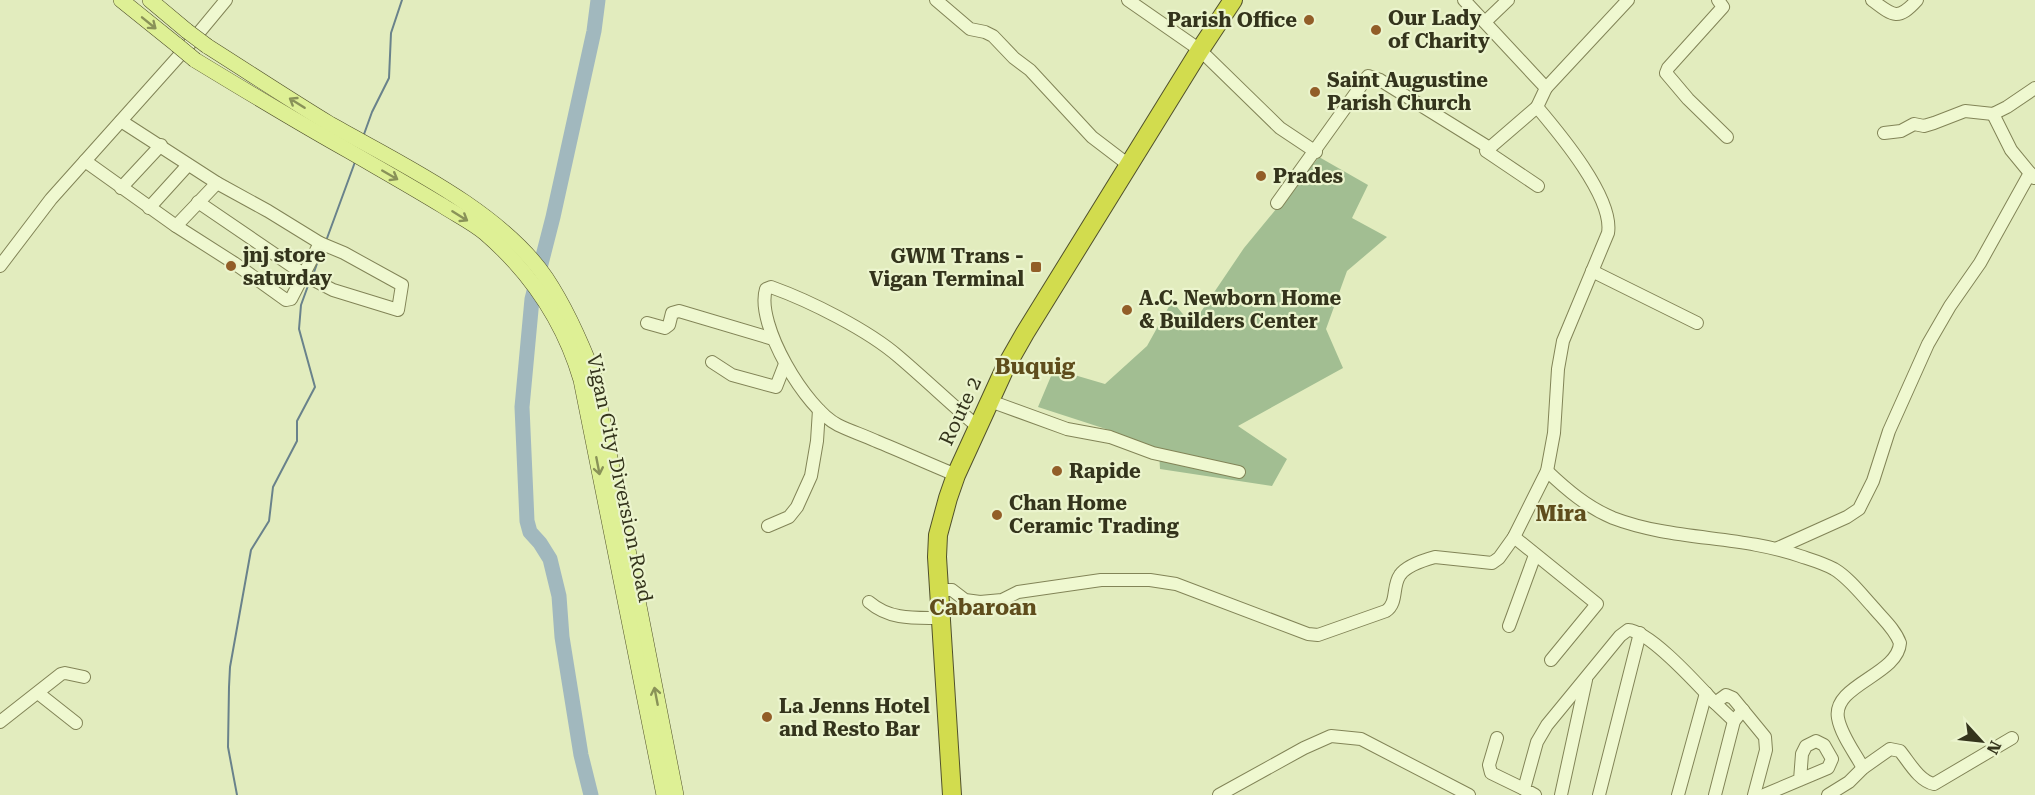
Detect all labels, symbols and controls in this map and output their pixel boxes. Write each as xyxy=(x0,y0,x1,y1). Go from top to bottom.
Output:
place label: Our Lady of Charity xyxy=(1388,6,1490,53)
place label: Parish Office xyxy=(1167,8,1297,32)
marker: Parish Office xyxy=(1302,13,1316,27)
one-way arrow xyxy=(141,16,157,29)
marker: Our Lady of Charity xyxy=(1369,23,1383,37)
place label: Saint Augustine Parish Church xyxy=(1327,68,1488,115)
marker: Saint Augustine Parish Church xyxy=(1308,85,1322,99)
one-way arrow xyxy=(289,96,306,108)
place label: Prades xyxy=(1273,164,1343,188)
one-way arrow xyxy=(381,169,398,181)
marker: Prades xyxy=(1254,169,1268,183)
one-way arrow xyxy=(451,211,468,223)
place label: jnj store saturday xyxy=(241,243,332,290)
place label: GWM Trans - Vigan Terminal xyxy=(869,244,1024,291)
marker: jnj store saturday xyxy=(224,259,238,273)
marker: GWM Trans - Vigan Terminal xyxy=(1029,260,1043,274)
place label: A.C. Newborn Home & Builders Center xyxy=(1139,286,1342,333)
marker: A.C. Newborn Home & Builders Center xyxy=(1120,303,1134,317)
street label: Vigan City Diversion Road xyxy=(582,352,658,604)
district label: Buquig xyxy=(995,354,1076,379)
street label: Route 2 xyxy=(934,373,986,449)
one-way arrow xyxy=(593,455,604,475)
place label: Rapide xyxy=(1069,459,1141,483)
marker: Rapide xyxy=(1050,464,1064,478)
place label: Chan Home Ceramic Trading xyxy=(1009,491,1180,538)
district label: Mira xyxy=(1535,501,1587,526)
marker: Chan Home Ceramic Trading xyxy=(990,508,1004,522)
district label: Cabaroan xyxy=(929,595,1037,620)
one-way arrow xyxy=(650,687,661,707)
place label: La Jenns Hotel and Resto Bar xyxy=(779,694,930,741)
marker: La Jenns Hotel and Resto Bar xyxy=(760,710,774,724)
north arrow xyxy=(1951,711,2011,771)
text: N xyxy=(1983,738,2005,757)

